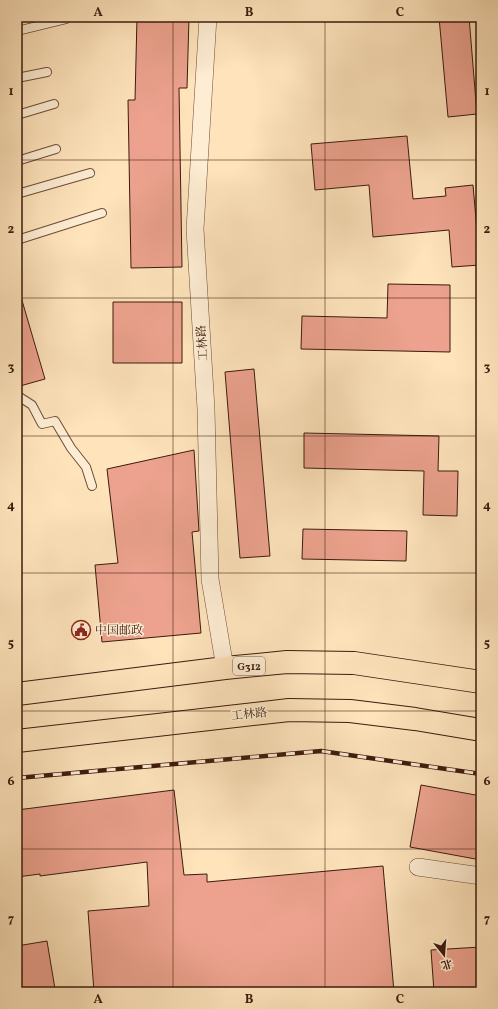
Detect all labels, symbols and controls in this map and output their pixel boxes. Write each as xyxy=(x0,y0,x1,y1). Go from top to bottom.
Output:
text: A xyxy=(93,4,103,22)
text: B xyxy=(245,4,254,22)
text: C xyxy=(396,4,404,22)
text: 1 xyxy=(8,83,14,101)
text: 1 xyxy=(484,83,490,101)
text: 2 xyxy=(8,221,15,239)
text: 2 xyxy=(484,221,491,239)
street label: 工林路 xyxy=(194,324,212,361)
text: 3 xyxy=(8,359,15,377)
text: 3 xyxy=(484,359,491,377)
text: 4 xyxy=(7,497,15,515)
text: 4 xyxy=(483,497,491,515)
public building icon: 中国邮政 xyxy=(70,619,92,641)
place label: 中国邮政 xyxy=(95,623,143,639)
text: 5 xyxy=(8,635,14,653)
text: 5 xyxy=(484,635,490,653)
road number: G312 xyxy=(233,657,265,675)
street label: 工林路 xyxy=(230,705,268,725)
text: 6 xyxy=(7,773,15,791)
text: 6 xyxy=(483,773,491,791)
text: 7 xyxy=(8,911,14,929)
text: 7 xyxy=(484,911,490,929)
north arrow xyxy=(424,935,464,975)
text: 北 xyxy=(439,954,454,972)
text: A xyxy=(93,991,103,1009)
text: B xyxy=(245,991,254,1009)
text: C xyxy=(396,991,404,1009)

